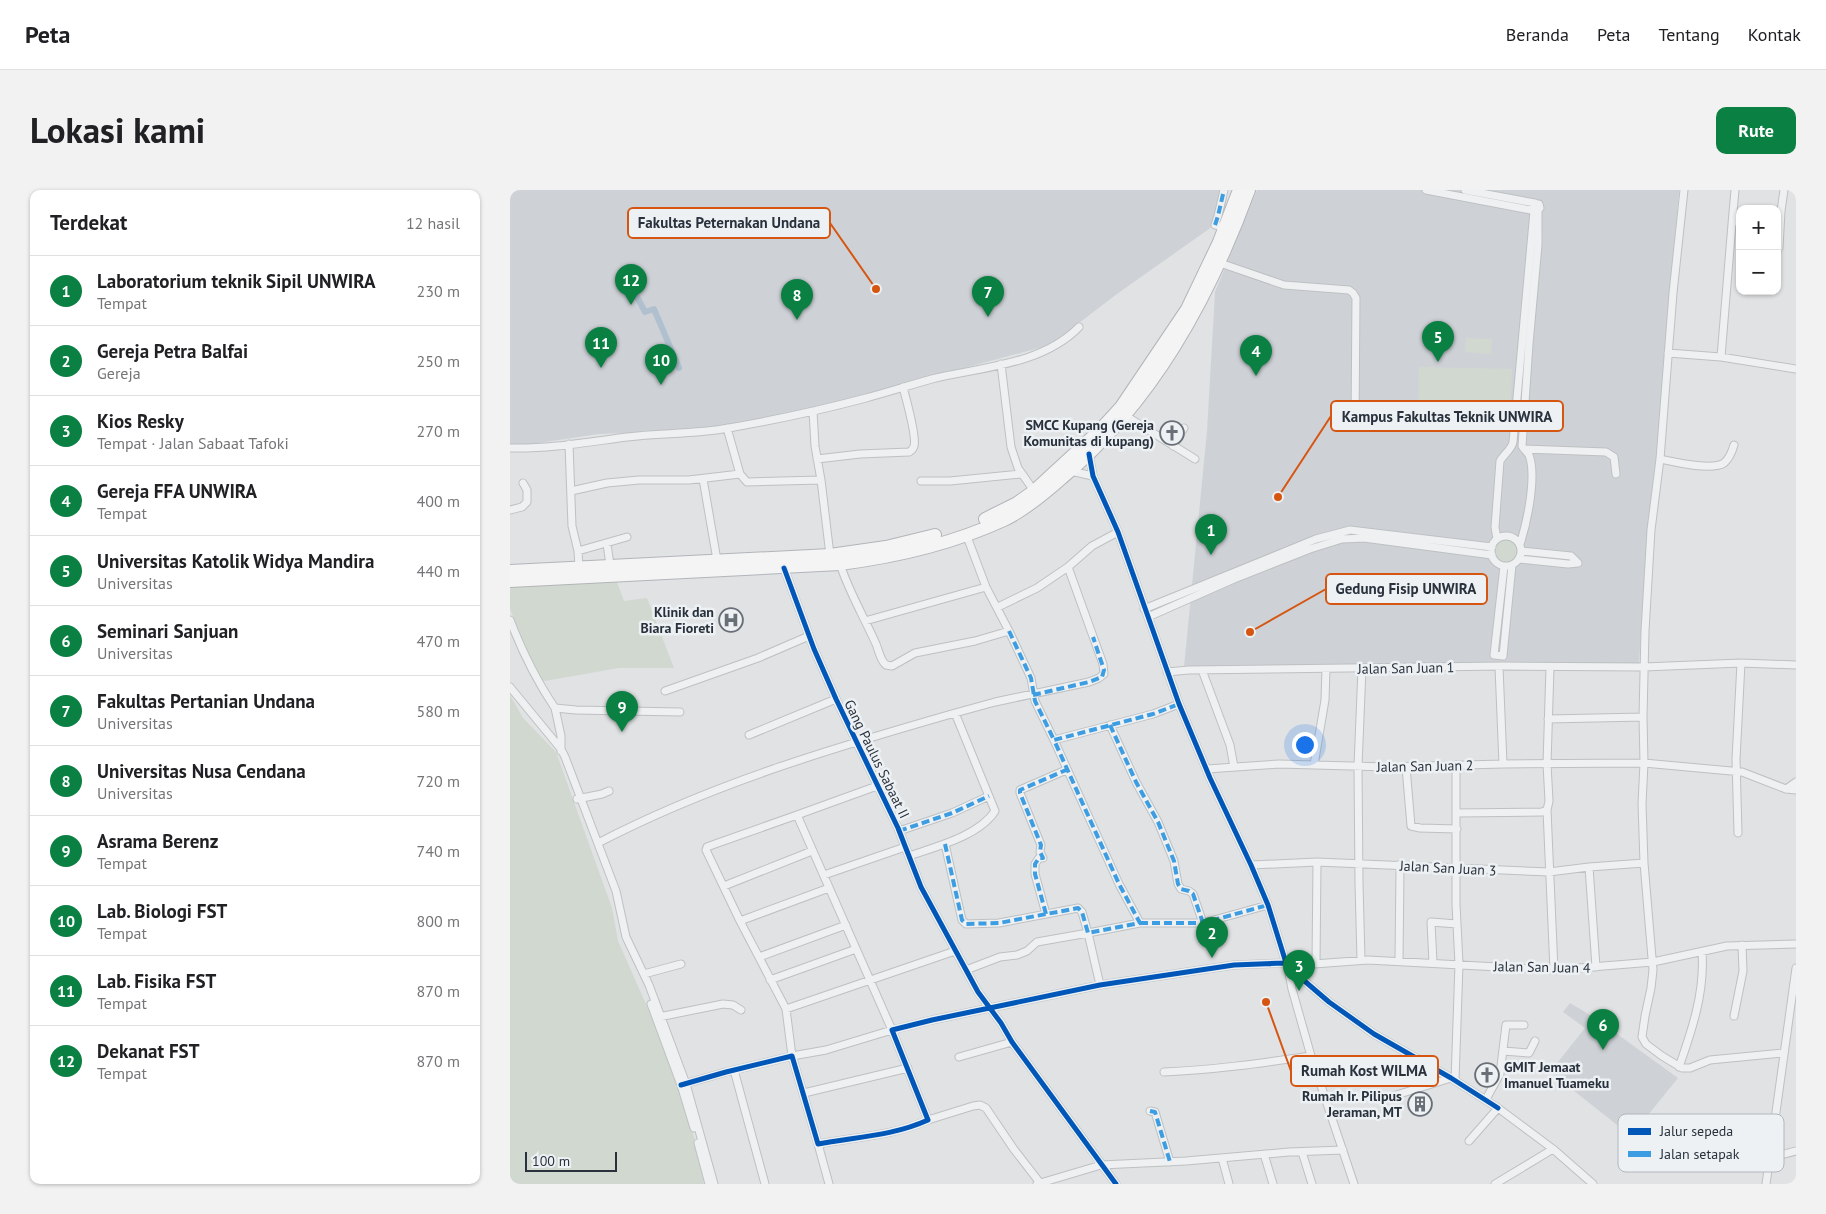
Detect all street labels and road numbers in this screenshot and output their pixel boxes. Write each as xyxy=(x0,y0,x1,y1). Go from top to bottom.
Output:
street label: Jalan San Juan 1 xyxy=(1356,658,1455,678)
street label: Gang Paulus Sabaat II xyxy=(840,697,914,821)
street label: Jalan San Juan 2 xyxy=(1375,756,1474,776)
street label: Jalan San Juan 3 xyxy=(1398,856,1497,880)
street label: Jalan San Juan 4 xyxy=(1492,957,1591,977)

